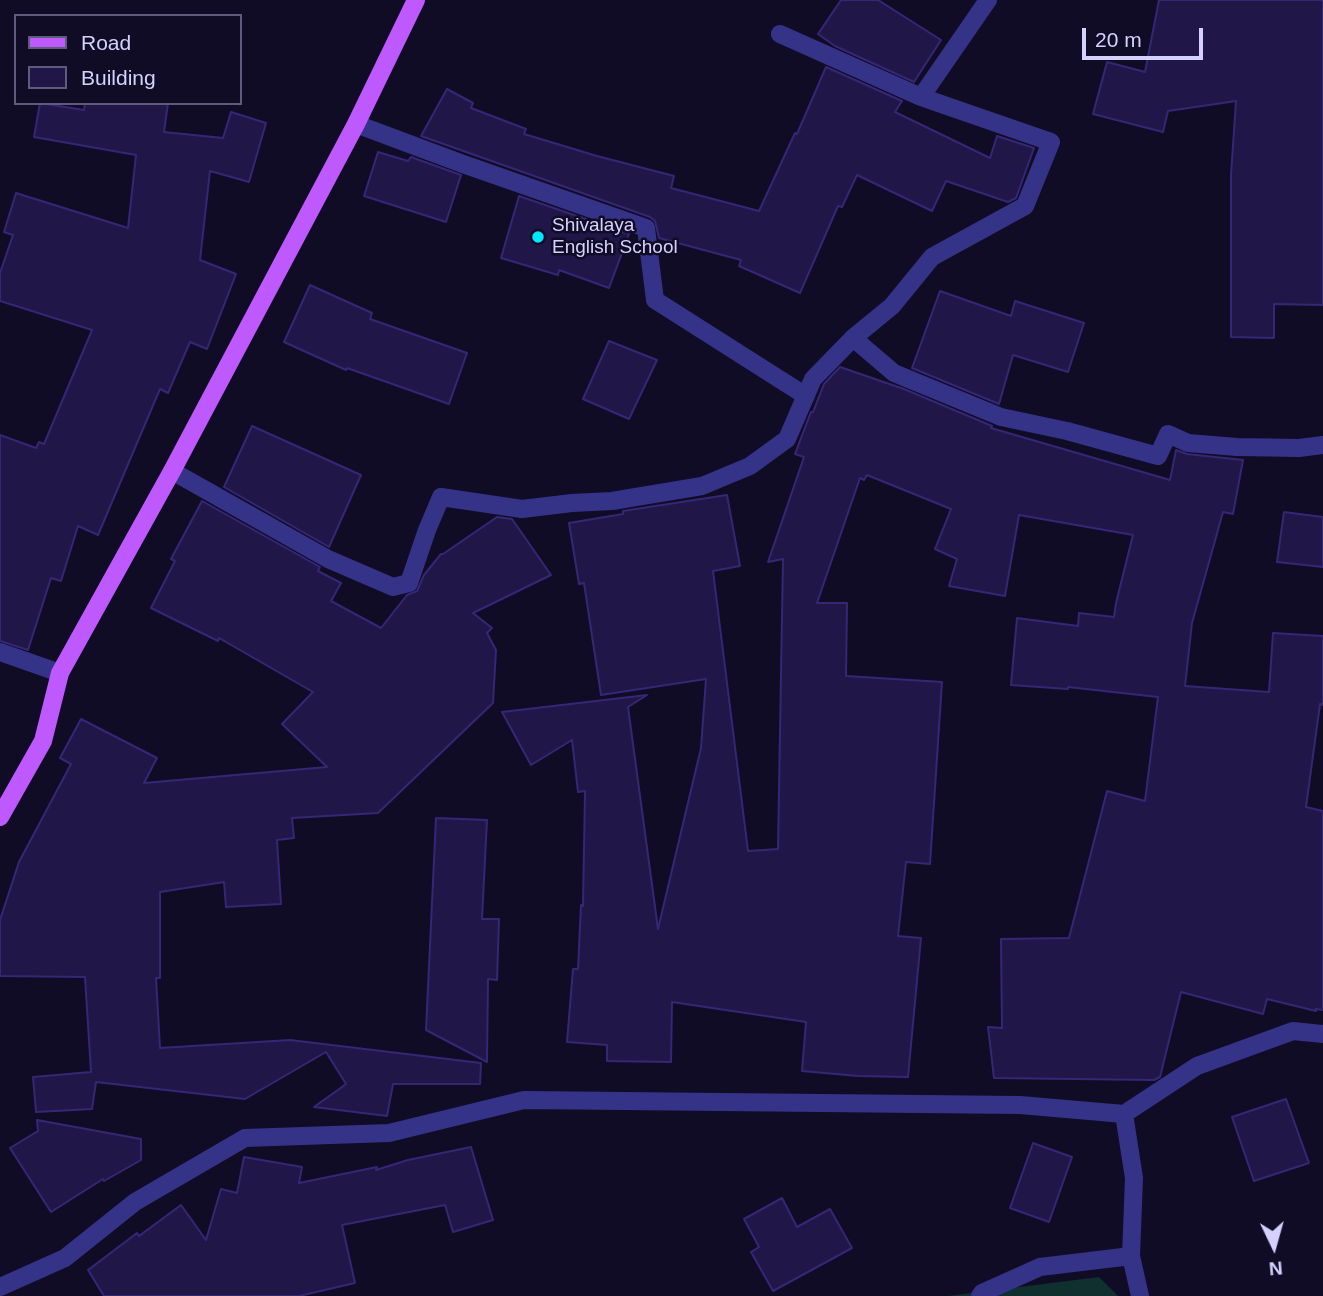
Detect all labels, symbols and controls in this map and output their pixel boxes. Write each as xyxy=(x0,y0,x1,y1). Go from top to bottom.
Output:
legend xyxy=(14,14,242,105)
scale bar xyxy=(1085,14,1206,58)
text: 20 m xyxy=(1095,28,1142,51)
text: Road xyxy=(81,31,131,54)
text: Building xyxy=(81,66,156,89)
place label: Shivalaya English School xyxy=(552,215,678,259)
marker: Shivalaya English School xyxy=(530,229,546,245)
north arrow xyxy=(1239,1212,1309,1282)
text: N xyxy=(1268,1257,1284,1279)

